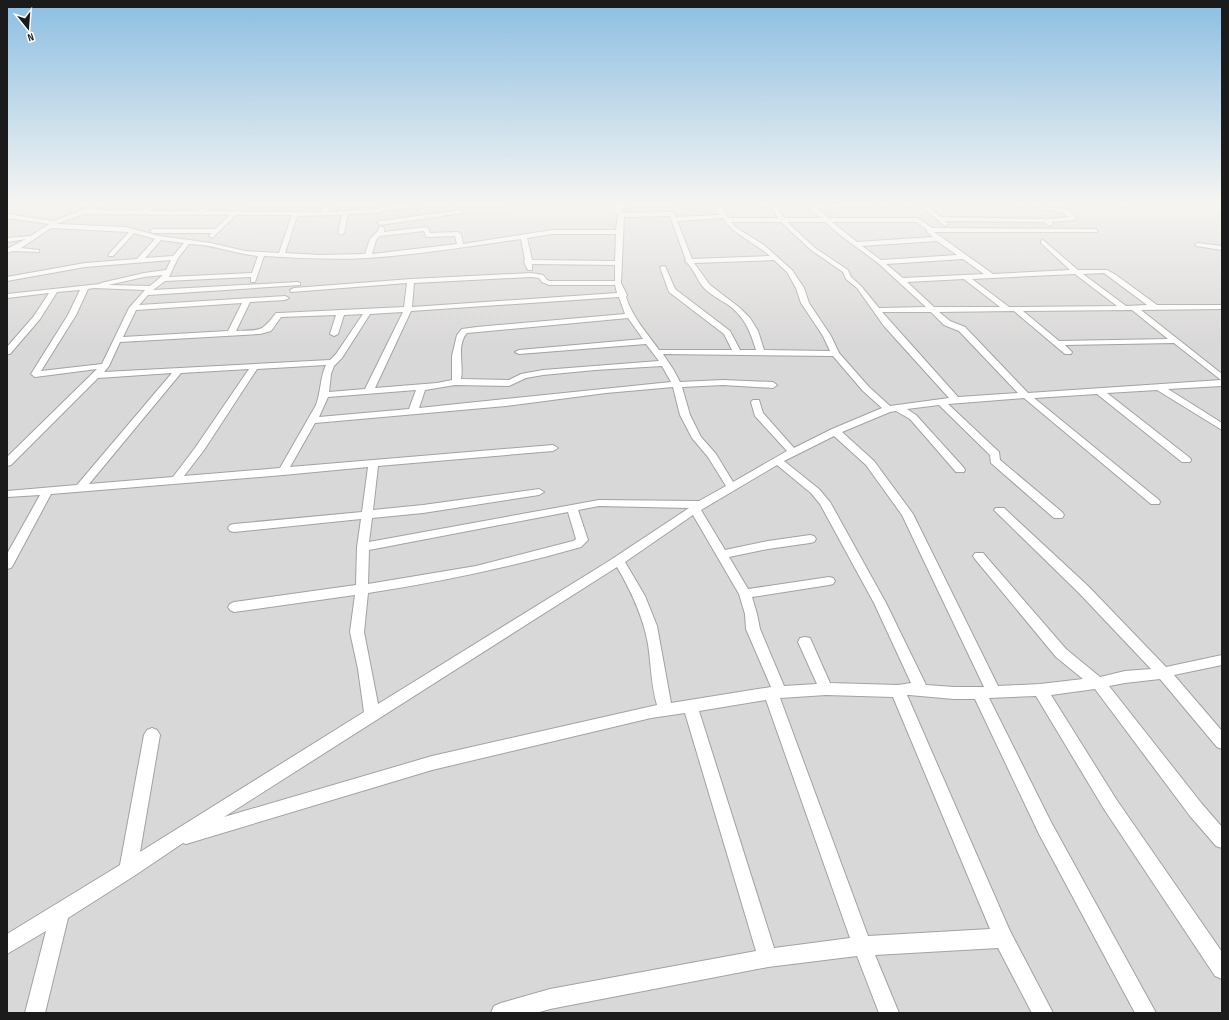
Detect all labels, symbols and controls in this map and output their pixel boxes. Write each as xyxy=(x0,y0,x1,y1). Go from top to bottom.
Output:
north arrow xyxy=(8,8,48,48)
text: N xyxy=(26,30,35,44)

